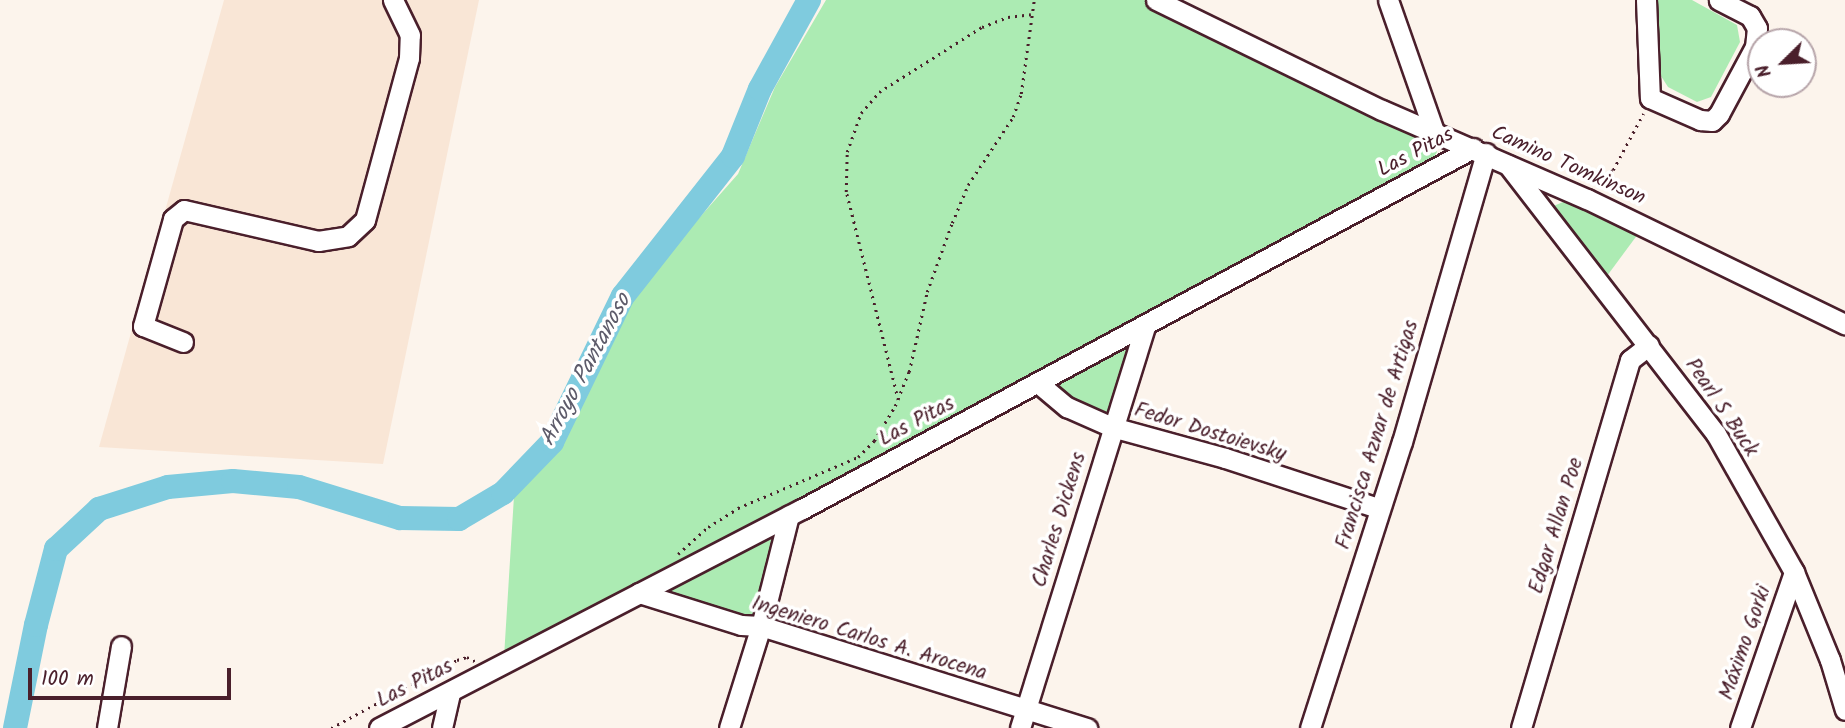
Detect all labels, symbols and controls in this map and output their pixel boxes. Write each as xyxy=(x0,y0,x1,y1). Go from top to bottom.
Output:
north arrow xyxy=(1747,28,1817,98)
text: N xyxy=(1748,59,1781,82)
street label: Camino Tomkinson xyxy=(1487,121,1649,211)
street label: Las Pitas xyxy=(1374,123,1458,183)
water label: Arroyo Pantanoso xyxy=(534,289,638,451)
street label: Francisca Aznar de Artigas xyxy=(1331,317,1425,553)
street label: Pearl S Buck xyxy=(1679,354,1763,462)
street label: Las Pitas xyxy=(875,392,959,452)
street label: Fedor Dostoievsky xyxy=(1131,398,1289,468)
street label: Charles Dickens xyxy=(1027,449,1093,591)
street label: Edgar Allan Poe xyxy=(1524,455,1590,597)
street label: Máximo Gorki xyxy=(1715,583,1777,703)
street label: Ingeniero Carlos A. Arocena xyxy=(749,591,989,687)
scale bar xyxy=(32,654,234,698)
street label: Las Pitas xyxy=(373,654,457,714)
text: 100 m xyxy=(41,663,94,696)

